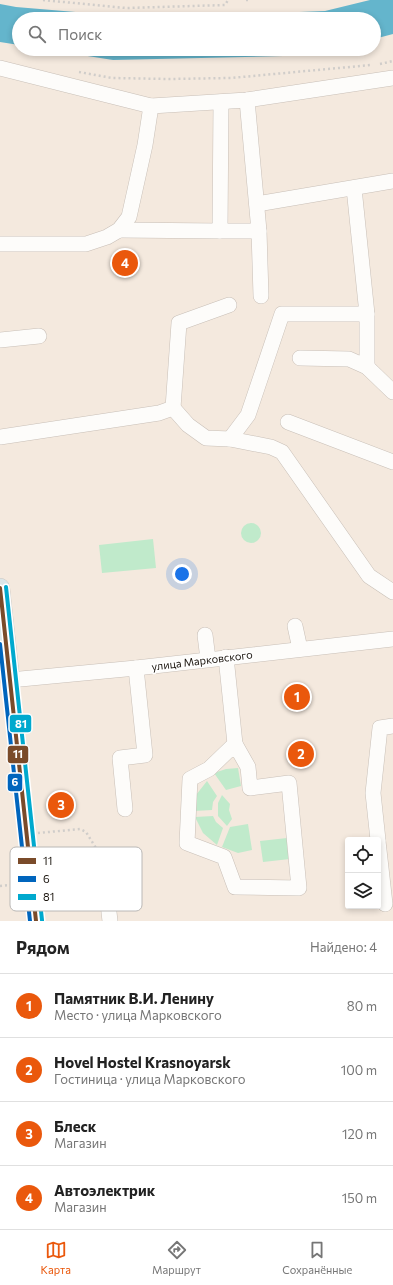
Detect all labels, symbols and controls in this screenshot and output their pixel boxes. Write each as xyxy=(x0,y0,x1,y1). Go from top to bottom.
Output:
search box xyxy=(12,12,381,56)
icon: search xyxy=(26,23,48,45)
text: Поиск xyxy=(58,25,102,43)
pin: 4 xyxy=(112,248,138,278)
your location xyxy=(172,564,192,584)
street label: улица Марковского xyxy=(151,647,254,673)
pin: 1 xyxy=(284,682,310,712)
line badge: 81 xyxy=(9,714,32,733)
text: 81 xyxy=(15,717,27,730)
pin: 2 xyxy=(288,739,314,769)
line badge: 11 xyxy=(7,745,29,764)
text: 11 xyxy=(13,747,23,760)
line badge: 6 xyxy=(7,773,23,792)
text: 6 xyxy=(12,775,19,788)
pin: 3 xyxy=(48,790,74,820)
map controls xyxy=(345,837,381,909)
button: locate xyxy=(345,837,381,873)
legend xyxy=(10,847,142,911)
text: 11 xyxy=(43,854,52,867)
text: 6 xyxy=(43,872,50,885)
button: layers xyxy=(345,873,381,909)
text: 81 xyxy=(43,890,54,903)
text: Рядом xyxy=(16,937,70,958)
text: Найдено: 4 xyxy=(310,939,377,955)
text: Памятник В.И. Ленину xyxy=(54,989,214,1007)
text: 1 xyxy=(26,998,32,1014)
text: 80 m xyxy=(347,998,377,1014)
text: Место · улица Марковского xyxy=(54,1007,222,1023)
text: Hovel Hostel Krasnoyarsk xyxy=(54,1053,231,1071)
text: 2 xyxy=(25,1062,33,1078)
text: 100 m xyxy=(341,1062,377,1078)
text: Гостиница · улица Марковского xyxy=(54,1071,246,1087)
text: Блеск xyxy=(54,1117,96,1135)
text: 3 xyxy=(25,1126,33,1142)
text: 120 m xyxy=(342,1126,377,1142)
text: Магазин xyxy=(54,1135,107,1151)
text: Автоэлектрик xyxy=(54,1181,155,1199)
text: 4 xyxy=(25,1190,33,1206)
text: 150 m xyxy=(342,1190,377,1206)
text: Магазин xyxy=(54,1199,107,1215)
tab: Карта xyxy=(41,1239,71,1276)
tab: Маршрут xyxy=(152,1239,201,1276)
tab: Сохранённые xyxy=(282,1239,352,1276)

